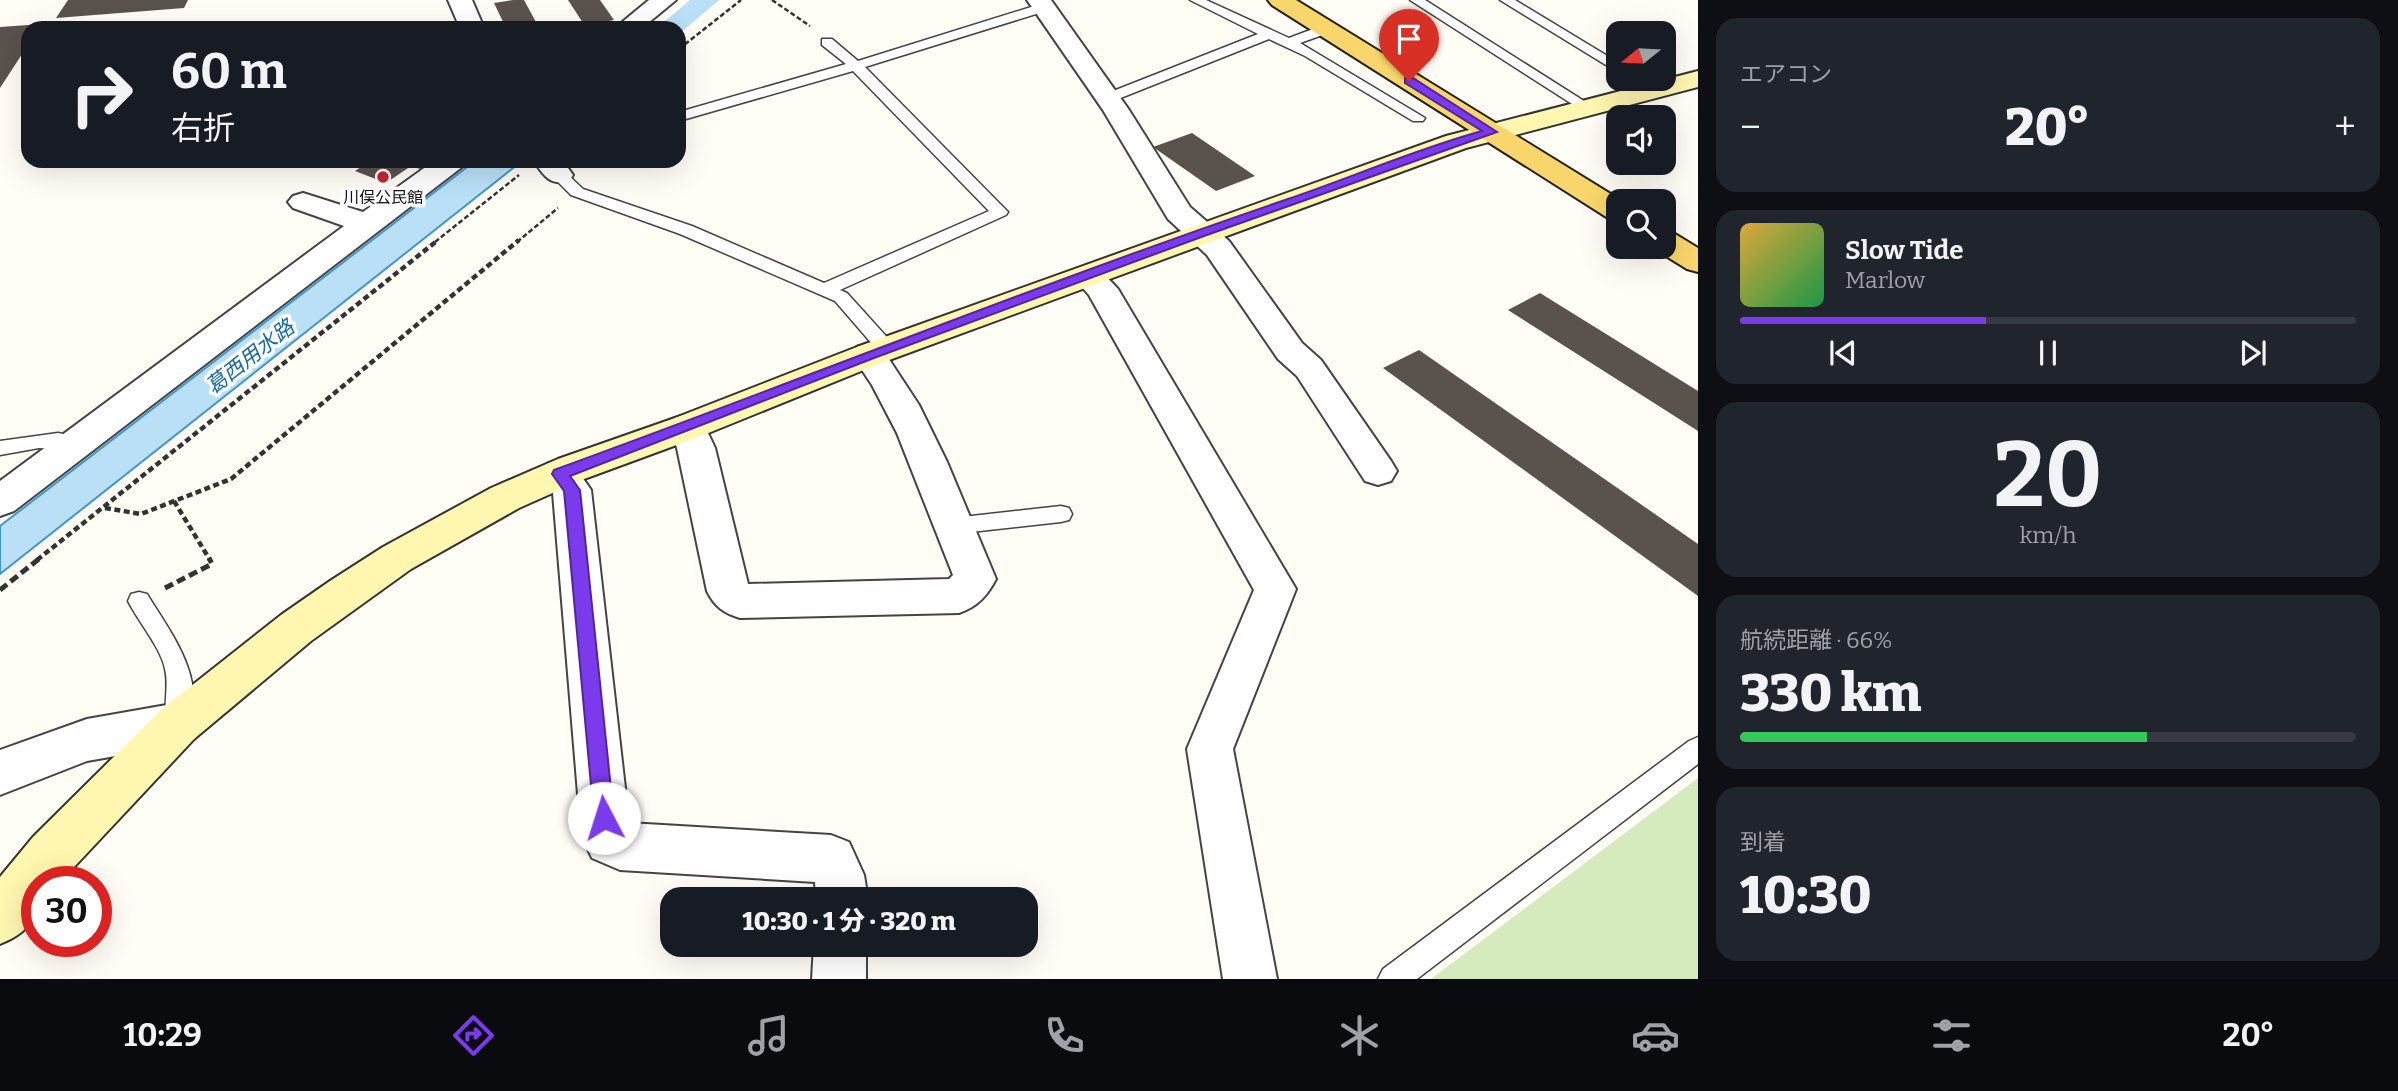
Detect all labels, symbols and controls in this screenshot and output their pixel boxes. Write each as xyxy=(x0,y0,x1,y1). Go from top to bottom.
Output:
pin xyxy=(1379,9,1439,81)
icon: arrive xyxy=(1390,20,1428,58)
north arrow xyxy=(1606,21,1676,91)
map controls xyxy=(1606,21,1676,259)
text: 60 m xyxy=(171,42,287,101)
icon: right xyxy=(56,49,147,140)
text: エアコン xyxy=(1740,60,1832,88)
text: 20° xyxy=(2005,96,2090,159)
text: − xyxy=(1740,104,1761,150)
text: + xyxy=(2334,104,2356,150)
button: sound xyxy=(1606,105,1676,175)
text: 右折 xyxy=(171,109,235,147)
marker: 川俣公民館 xyxy=(375,169,391,185)
place label: 川俣公民館 xyxy=(343,188,423,207)
button: search xyxy=(1606,189,1676,259)
text: Slow Tide xyxy=(1845,235,1964,266)
text: Marlow xyxy=(1845,266,1925,294)
water label: 葛西用水路 xyxy=(201,313,301,400)
icon: previous xyxy=(1824,334,1862,372)
icon: pause xyxy=(2029,334,2067,372)
icon: next xyxy=(2234,334,2272,372)
text: 20 xyxy=(1993,421,2103,530)
text: km/h xyxy=(2020,521,2076,549)
text: 航続距離 · 66% xyxy=(1740,626,1893,654)
text: 330 km xyxy=(1740,662,1922,725)
position arrow xyxy=(567,781,641,855)
text: 到着 xyxy=(1740,828,1786,856)
text: 10:30 xyxy=(1740,864,1871,927)
speed limit sign: 30 xyxy=(21,866,112,957)
text: 10:30 · 1 分 · 320 m xyxy=(742,906,956,937)
icon: directions xyxy=(449,1011,498,1060)
icon: music xyxy=(744,1011,793,1060)
icon: phone xyxy=(1040,1011,1089,1060)
icon: climate xyxy=(1335,1011,1384,1060)
icon: car xyxy=(1631,1011,1680,1060)
icon: filters xyxy=(1927,1011,1976,1060)
text: 10:29 xyxy=(123,1016,202,1054)
text: 20° xyxy=(2222,1016,2275,1054)

